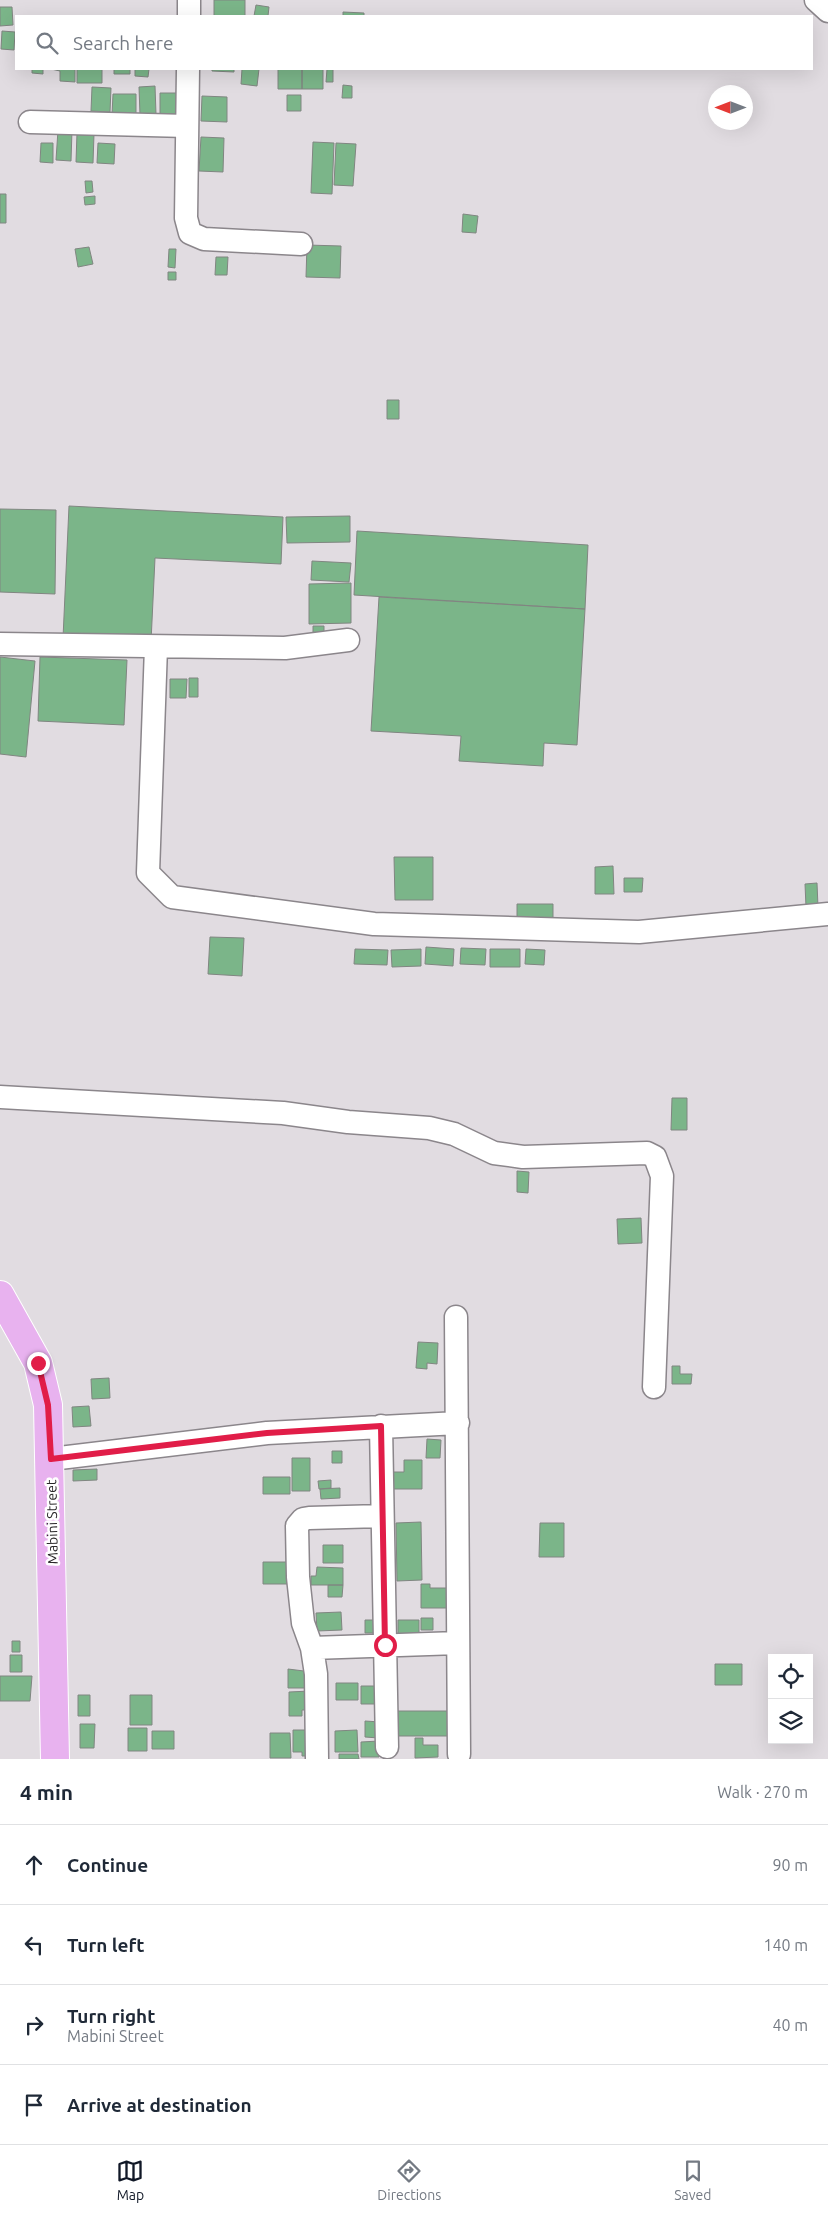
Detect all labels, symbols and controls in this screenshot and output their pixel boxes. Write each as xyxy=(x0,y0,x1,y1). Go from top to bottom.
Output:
search box xyxy=(15,15,813,70)
icon: search xyxy=(33,29,61,57)
text: Search here xyxy=(73,32,173,54)
north arrow xyxy=(708,85,753,130)
route end xyxy=(27,1352,50,1375)
street label: Mabini Street xyxy=(43,1479,61,1564)
route start xyxy=(374,1634,397,1657)
map controls xyxy=(768,1654,813,1744)
button: locate xyxy=(768,1654,813,1699)
button: layers xyxy=(768,1699,813,1744)
text: 4 min xyxy=(20,1780,73,1804)
text: Walk · 270 m xyxy=(717,1783,808,1801)
icon: ahead xyxy=(20,1851,48,1879)
text: Continue xyxy=(67,1854,148,1876)
text: 90 m xyxy=(772,1856,808,1874)
icon: left xyxy=(20,1931,48,1959)
text: Turn left xyxy=(67,1934,145,1956)
text: 140 m xyxy=(763,1936,808,1954)
text: Turn right xyxy=(67,2005,155,2027)
icon: right xyxy=(20,2011,48,2039)
text: 40 m xyxy=(772,2016,808,2034)
text: Mabini Street xyxy=(67,2027,164,2045)
icon: arrive xyxy=(20,2091,48,2119)
text: Arrive at destination xyxy=(67,2094,252,2116)
tab: Map xyxy=(116,2157,144,2203)
tab: Directions xyxy=(377,2157,441,2203)
tab: Saved xyxy=(674,2157,712,2203)

